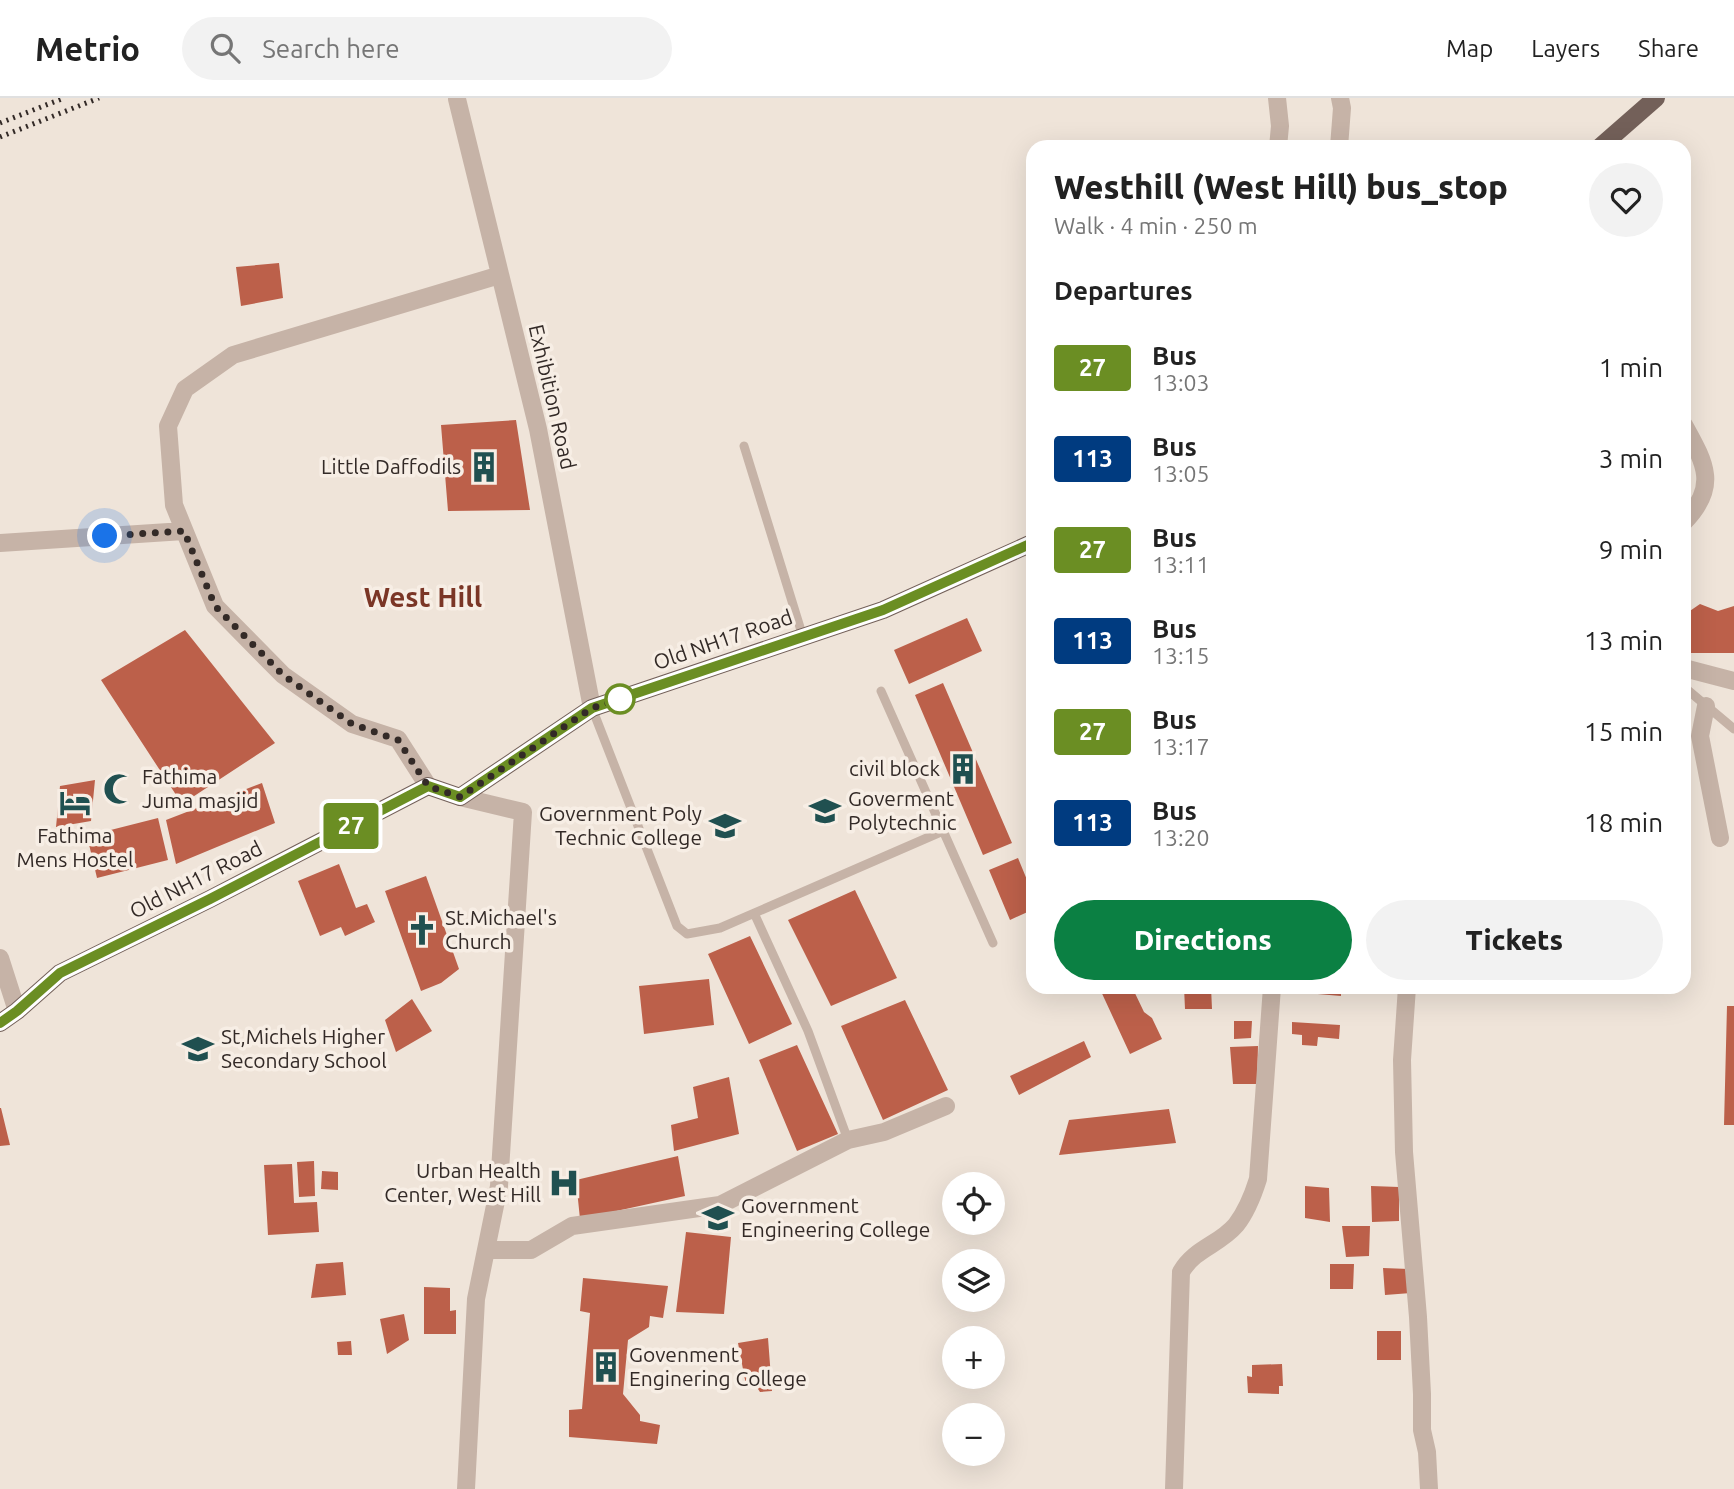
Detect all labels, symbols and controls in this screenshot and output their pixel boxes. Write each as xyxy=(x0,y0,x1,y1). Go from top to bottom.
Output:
search box xyxy=(182,17,672,80)
icon: search xyxy=(206,29,244,67)
text: Metrio xyxy=(35,30,140,67)
text: Search here xyxy=(262,34,400,63)
text: Map xyxy=(1446,35,1493,62)
text: Layers xyxy=(1531,35,1600,62)
text: Share xyxy=(1638,35,1699,62)
button: heart xyxy=(1589,163,1663,237)
text: Westhill (West Hill) bus_stop xyxy=(1054,168,1508,205)
text: Walk · 4 min · 250 m xyxy=(1054,213,1258,238)
text: Departures xyxy=(1054,276,1192,305)
street label: Exhibition Road xyxy=(525,322,581,472)
text: Bus xyxy=(1152,341,1197,370)
text: 1 min xyxy=(1599,353,1663,382)
text: 27 xyxy=(1079,354,1106,381)
text: 13:03 xyxy=(1152,370,1210,395)
text: Bus xyxy=(1152,432,1197,461)
text: 3 min xyxy=(1599,444,1663,473)
text: 113 xyxy=(1072,445,1113,472)
building icon: Little Daffodils xyxy=(467,450,501,484)
place label: Little Daffodils xyxy=(321,454,461,478)
text: 13:05 xyxy=(1152,461,1210,486)
your location xyxy=(87,518,122,553)
text: Bus xyxy=(1152,523,1197,552)
text: 9 min xyxy=(1599,535,1663,564)
text: 27 xyxy=(1079,536,1106,563)
text: 13:11 xyxy=(1152,552,1210,577)
district label: West Hill xyxy=(364,581,482,612)
street label: Old NH17 Road xyxy=(650,604,795,674)
text: Bus xyxy=(1152,614,1197,643)
text: 13 min xyxy=(1584,626,1663,655)
text: 113 xyxy=(1072,627,1113,654)
text: 13:15 xyxy=(1152,643,1210,668)
unlabelled marker xyxy=(605,684,635,714)
text: Bus xyxy=(1152,705,1197,734)
text: 15 min xyxy=(1584,717,1663,746)
text: 27 xyxy=(1079,718,1106,745)
text: 13:17 xyxy=(1152,734,1210,759)
building icon: civil block xyxy=(946,752,980,786)
place label: civil block xyxy=(849,756,940,780)
place label: Fathima Juma masjid xyxy=(142,764,259,812)
mosque icon: Fathima Juma masjid xyxy=(102,772,136,806)
hotel icon: Fathima Mens Hostel xyxy=(58,786,92,820)
place label: Goverment Polytechnic xyxy=(848,786,957,834)
school or university icon: Goverment Polytechnic xyxy=(808,794,842,828)
text: Bus xyxy=(1152,796,1197,825)
place label: Government Poly Technic College xyxy=(539,801,702,849)
line badge: 27 xyxy=(320,803,382,849)
text: 18 min xyxy=(1584,808,1663,837)
school or university icon: Government Poly Technic College xyxy=(708,809,742,843)
text: 113 xyxy=(1072,809,1113,836)
text: 27 xyxy=(337,812,365,839)
place label: Fathima Mens Hostel xyxy=(16,823,134,871)
text: 13:20 xyxy=(1152,825,1210,850)
street label: Old NH17 Road xyxy=(125,835,266,923)
button: Directions xyxy=(1054,900,1352,980)
button: Tickets xyxy=(1366,900,1663,980)
place label: St.Michael's Church xyxy=(445,905,557,953)
church icon: St.Michael's Church xyxy=(405,913,439,947)
place label: St,Michels Higher Secondary School xyxy=(221,1024,387,1072)
school or university icon: St,Michels Higher Secondary School xyxy=(181,1032,215,1066)
place label: Urban Health Center, West Hill xyxy=(384,1158,541,1206)
hospital icon: Urban Health Center, West Hill xyxy=(547,1166,581,1200)
map controls xyxy=(942,1172,1005,1466)
button: locate xyxy=(942,1172,1005,1235)
place label: Government Engineering College xyxy=(741,1193,930,1241)
school or university icon: Government Engineering College xyxy=(701,1201,735,1235)
button: layers xyxy=(942,1249,1005,1312)
button: + xyxy=(942,1326,1005,1389)
place label: Govenment Enginering College xyxy=(629,1342,807,1390)
building icon: Govenment Enginering College xyxy=(589,1350,623,1384)
button: − xyxy=(942,1403,1005,1466)

